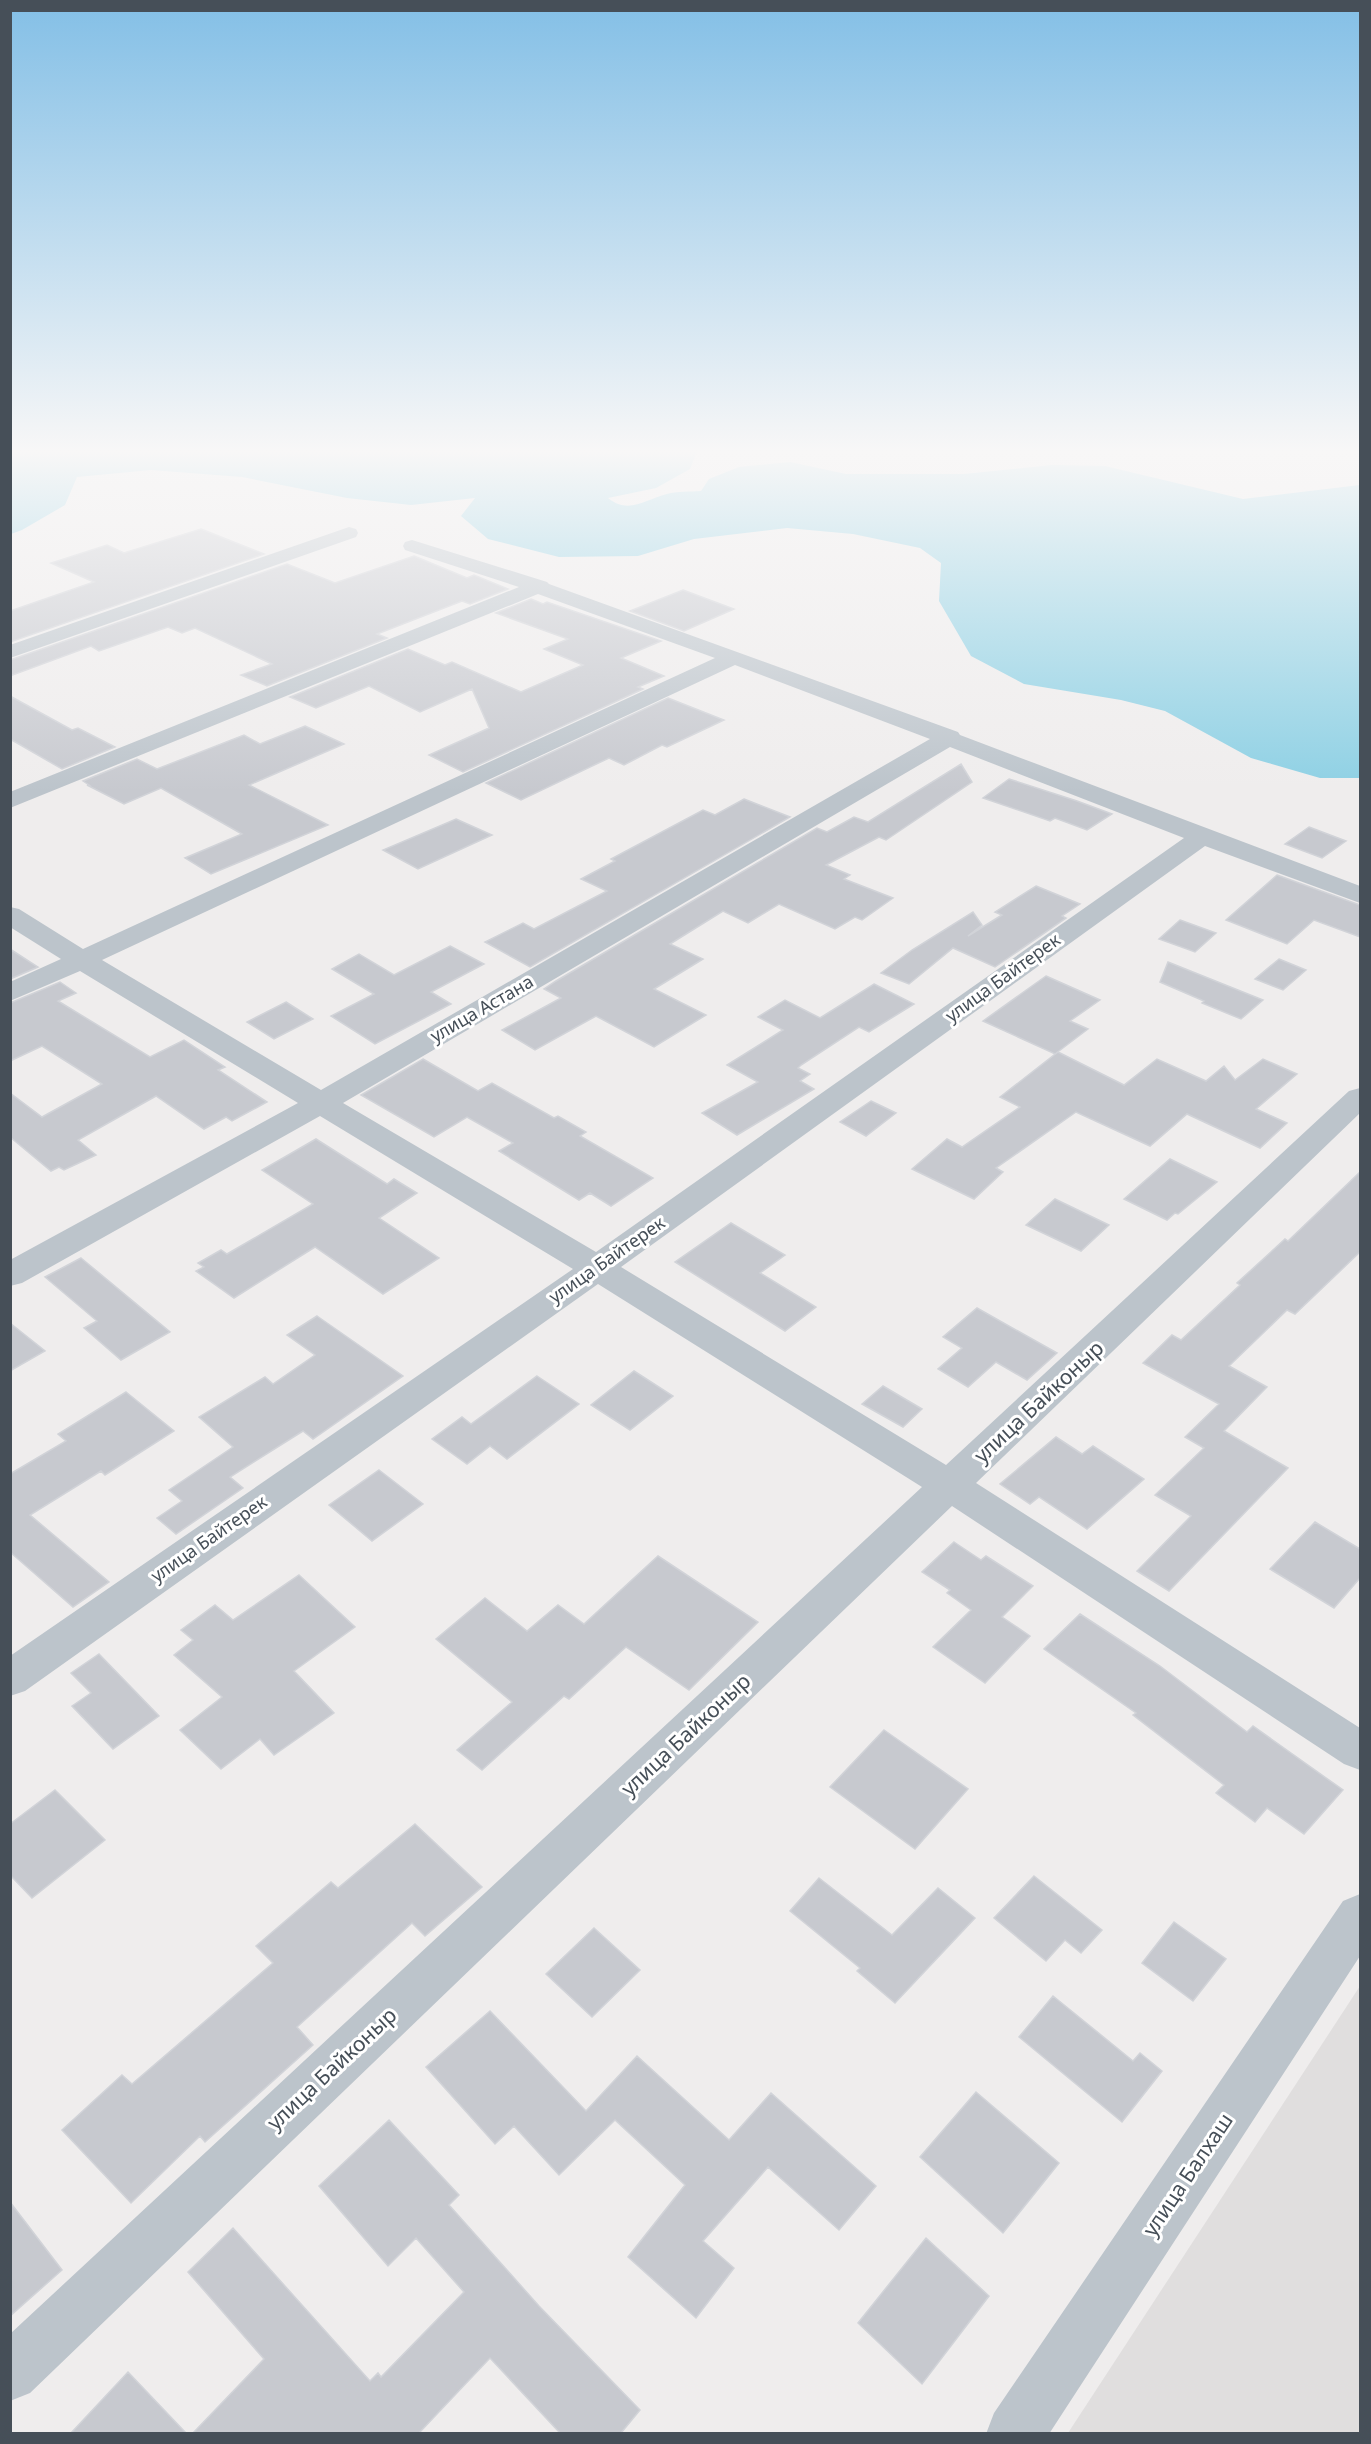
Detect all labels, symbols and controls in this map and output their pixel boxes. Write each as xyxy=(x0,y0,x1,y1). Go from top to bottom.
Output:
street label: улица Байтерек xyxy=(940,927,1065,1027)
street label: улица Астана xyxy=(426,969,537,1047)
street label: улица Байтерек xyxy=(544,1210,670,1308)
street label: улица Байконыр xyxy=(968,1334,1109,1469)
street label: улица Байтерек xyxy=(146,1489,272,1587)
street label: улица Байконыр xyxy=(615,1667,756,1802)
street label: улица Байконыр xyxy=(261,2001,402,2136)
street label: улица Балхаш xyxy=(1136,2107,1239,2241)

